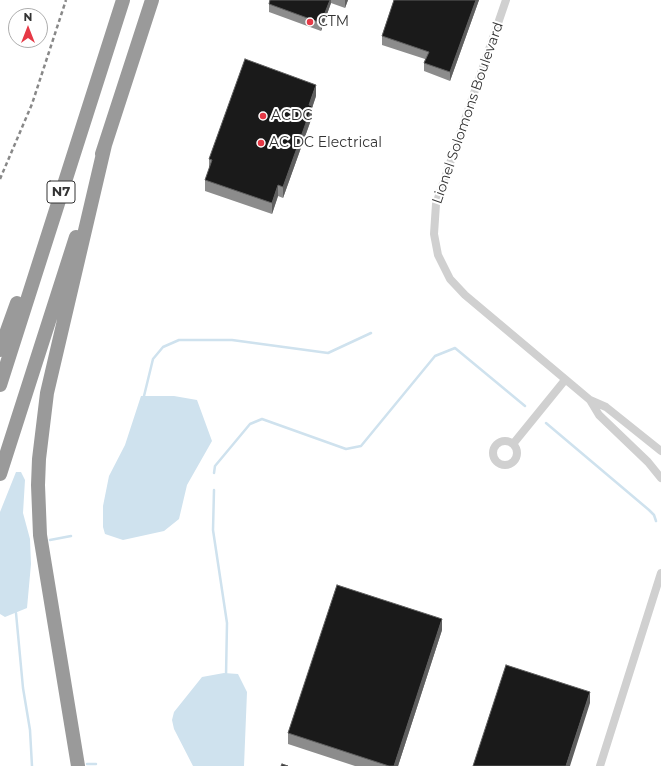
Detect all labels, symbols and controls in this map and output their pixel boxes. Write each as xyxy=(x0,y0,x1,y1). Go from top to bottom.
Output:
north arrow xyxy=(8,8,48,48)
text: N xyxy=(24,10,32,24)
place label: CTM xyxy=(318,14,349,30)
marker: CTM xyxy=(305,17,315,27)
street label: Lionel Solomons Boulevard xyxy=(429,20,507,206)
place label: ACDC xyxy=(271,108,312,124)
marker: ACDC xyxy=(258,111,268,121)
place label: AC DC Electrical xyxy=(269,135,382,151)
marker: AC DC Electrical xyxy=(256,138,266,148)
road number: N7 xyxy=(47,181,75,203)

